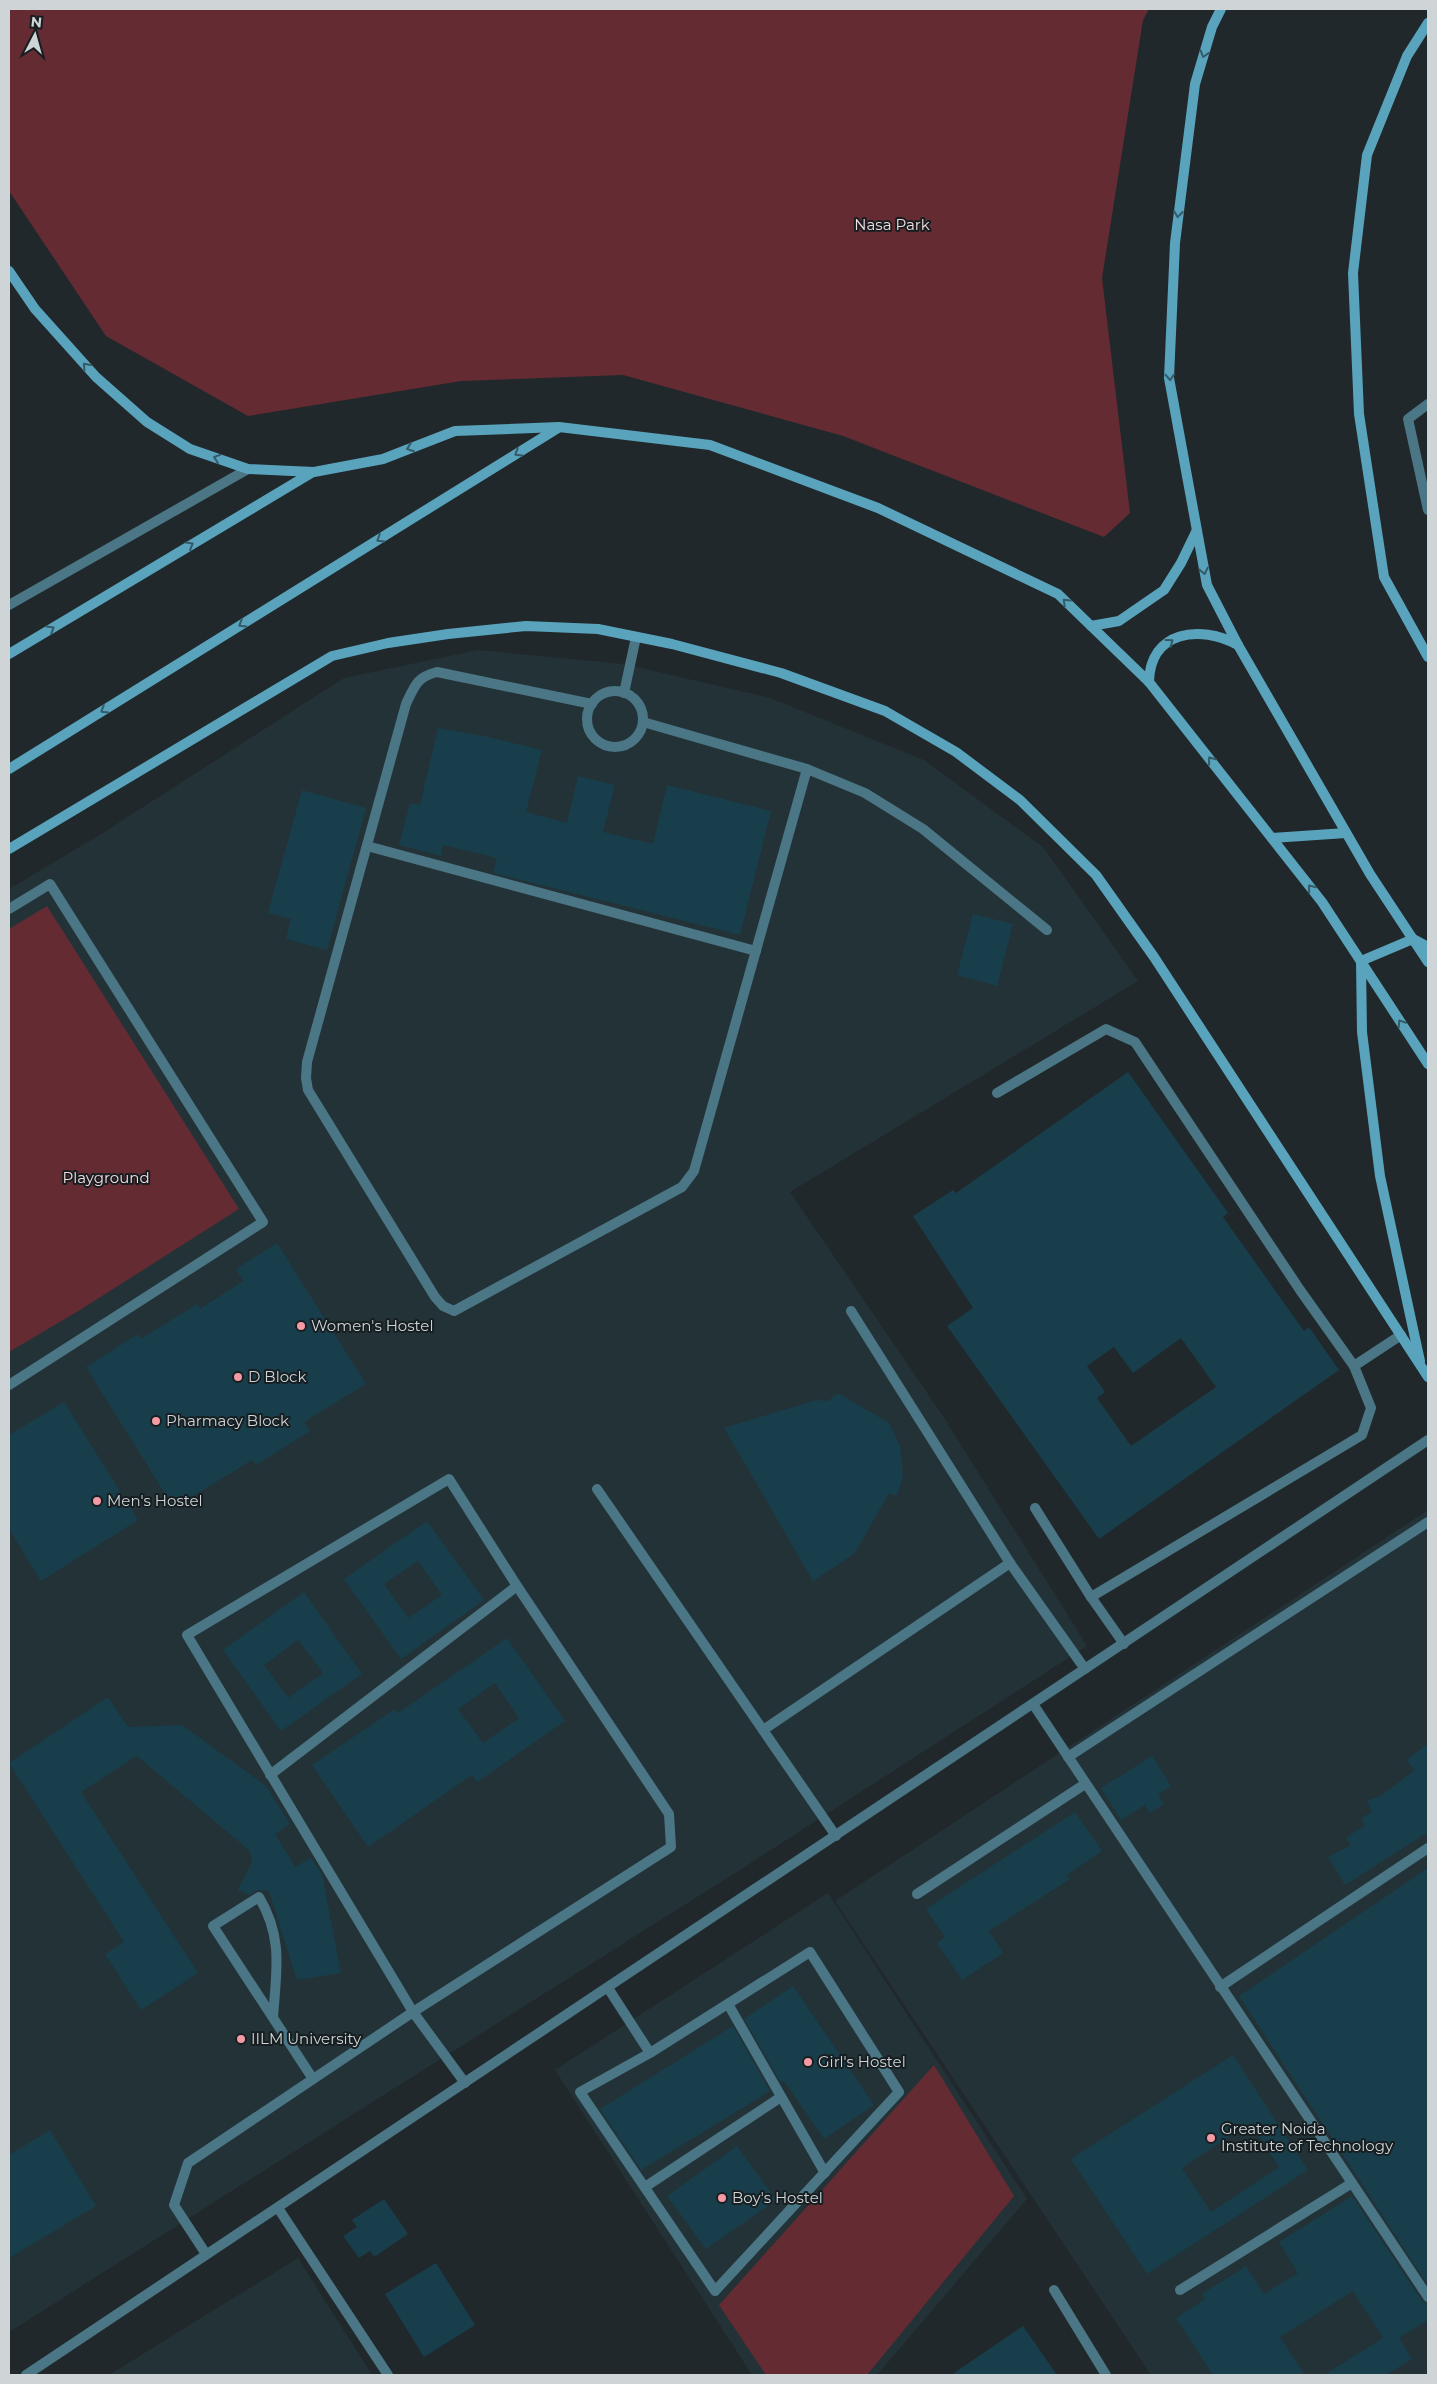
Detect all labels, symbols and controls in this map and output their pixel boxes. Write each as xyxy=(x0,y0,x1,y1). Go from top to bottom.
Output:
north arrow xyxy=(10,10,60,60)
text: N xyxy=(30,13,43,32)
one-way arrow xyxy=(1200,50,1210,58)
one-way arrow xyxy=(1173,211,1184,219)
park label: Nasa Park xyxy=(854,215,930,234)
one-way arrow xyxy=(83,363,92,372)
one-way arrow xyxy=(1164,373,1175,381)
one-way arrow xyxy=(406,442,415,452)
one-way arrow xyxy=(514,447,523,456)
one-way arrow xyxy=(214,454,222,464)
one-way arrow xyxy=(376,532,385,542)
one-way arrow xyxy=(185,542,194,552)
one-way arrow xyxy=(1199,566,1209,575)
one-way arrow xyxy=(1062,599,1071,608)
one-way arrow xyxy=(238,618,247,628)
one-way arrow xyxy=(45,625,54,635)
one-way arrow xyxy=(1164,639,1173,647)
one-way arrow xyxy=(100,704,109,714)
one-way arrow xyxy=(1207,757,1216,766)
one-way arrow xyxy=(1308,884,1317,894)
one-way arrow xyxy=(1398,1019,1408,1028)
park label: Playground xyxy=(62,1168,150,1187)
place label: Women's Hostel xyxy=(311,1316,433,1335)
marker: Women's Hostel xyxy=(295,1320,307,1332)
place label: D Block xyxy=(248,1367,306,1386)
marker: D Block xyxy=(232,1371,244,1383)
place label: Pharmacy Block xyxy=(166,1411,289,1430)
marker: Pharmacy Block xyxy=(150,1415,162,1427)
place label: Men's Hostel xyxy=(107,1491,203,1510)
marker: Men's Hostel xyxy=(91,1495,103,1507)
place label: IILM University xyxy=(251,2029,362,2048)
marker: IILM University xyxy=(235,2033,247,2045)
place label: Girl's Hostel xyxy=(818,2052,906,2071)
marker: Girl's Hostel xyxy=(802,2056,814,2068)
place label: Greater Noida Institute of Technology xyxy=(1221,2119,1394,2155)
marker: Greater Noida Institute of Technology xyxy=(1205,2132,1217,2144)
place label: Boy's Hostel xyxy=(732,2188,823,2207)
marker: Boy's Hostel xyxy=(716,2192,728,2204)

